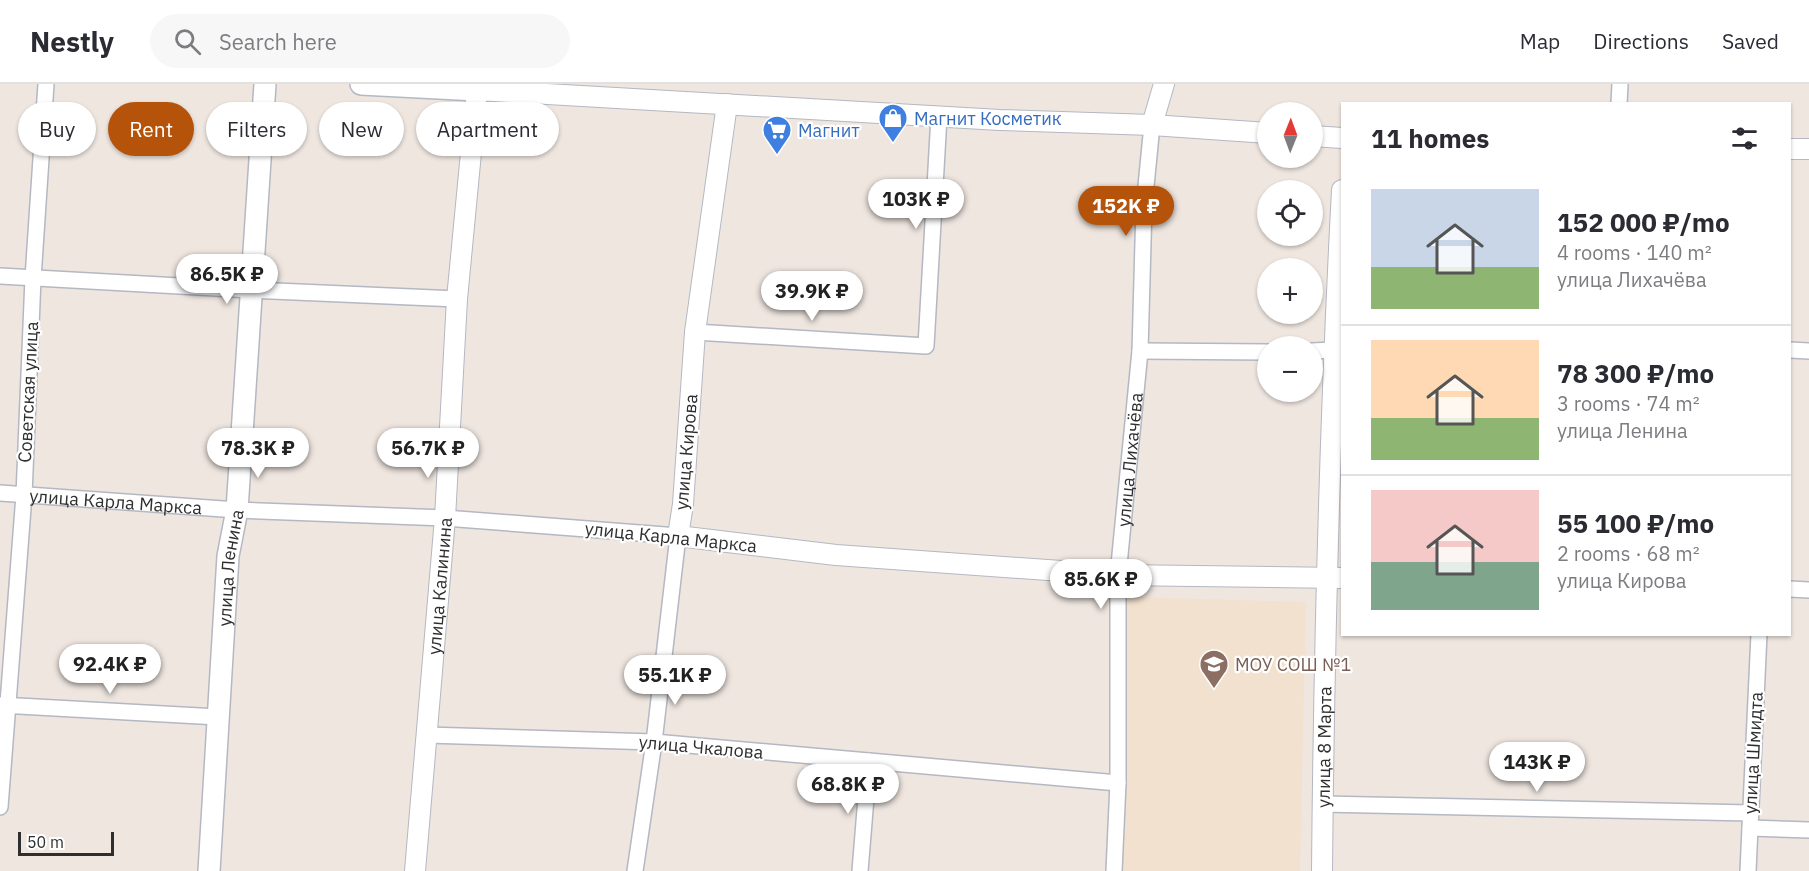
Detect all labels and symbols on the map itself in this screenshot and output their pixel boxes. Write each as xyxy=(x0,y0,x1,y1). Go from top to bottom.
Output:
shop icon: Магнит Косметик xyxy=(877,102,909,144)
north arrow xyxy=(1257,102,1323,168)
place label: Магнит Косметик xyxy=(914,107,1062,130)
supermarket icon: Магнит xyxy=(761,114,793,156)
place label: Магнит xyxy=(798,119,860,142)
pin: 103K ₽ xyxy=(867,179,965,230)
pin: 152K ₽ xyxy=(1077,186,1175,237)
pin: 86.5K ₽ xyxy=(172,254,282,305)
pin: 39.9K ₽ xyxy=(757,271,867,322)
street label: Советская улица xyxy=(13,320,43,463)
street label: улица Лихачёва xyxy=(1111,391,1147,528)
street label: улица Кирова xyxy=(669,393,703,511)
pin: 78.3K ₽ xyxy=(203,428,313,479)
pin: 56.7K ₽ xyxy=(373,428,483,479)
street label: улица Карла Маркса xyxy=(29,484,203,519)
street label: улица Ленина xyxy=(212,507,248,627)
street label: улица Калинина xyxy=(422,516,457,656)
street label: улица Карла Маркса xyxy=(584,517,759,558)
pin: 85.6K ₽ xyxy=(1046,559,1156,610)
pin: 92.4K ₽ xyxy=(55,644,165,695)
school or university icon: МОУ СОШ №1 xyxy=(1198,648,1230,690)
place label: МОУ СОШ №1 xyxy=(1235,653,1351,676)
pin: 55.1K ₽ xyxy=(620,655,730,706)
street label: улица 8 Марта xyxy=(1311,686,1336,808)
street label: улица Шмидта xyxy=(1738,691,1768,815)
street label: улица Чкалова xyxy=(638,730,765,764)
pin: 143K ₽ xyxy=(1488,742,1586,793)
pin: 68.8K ₽ xyxy=(793,764,903,815)
scale bar xyxy=(18,829,114,856)

